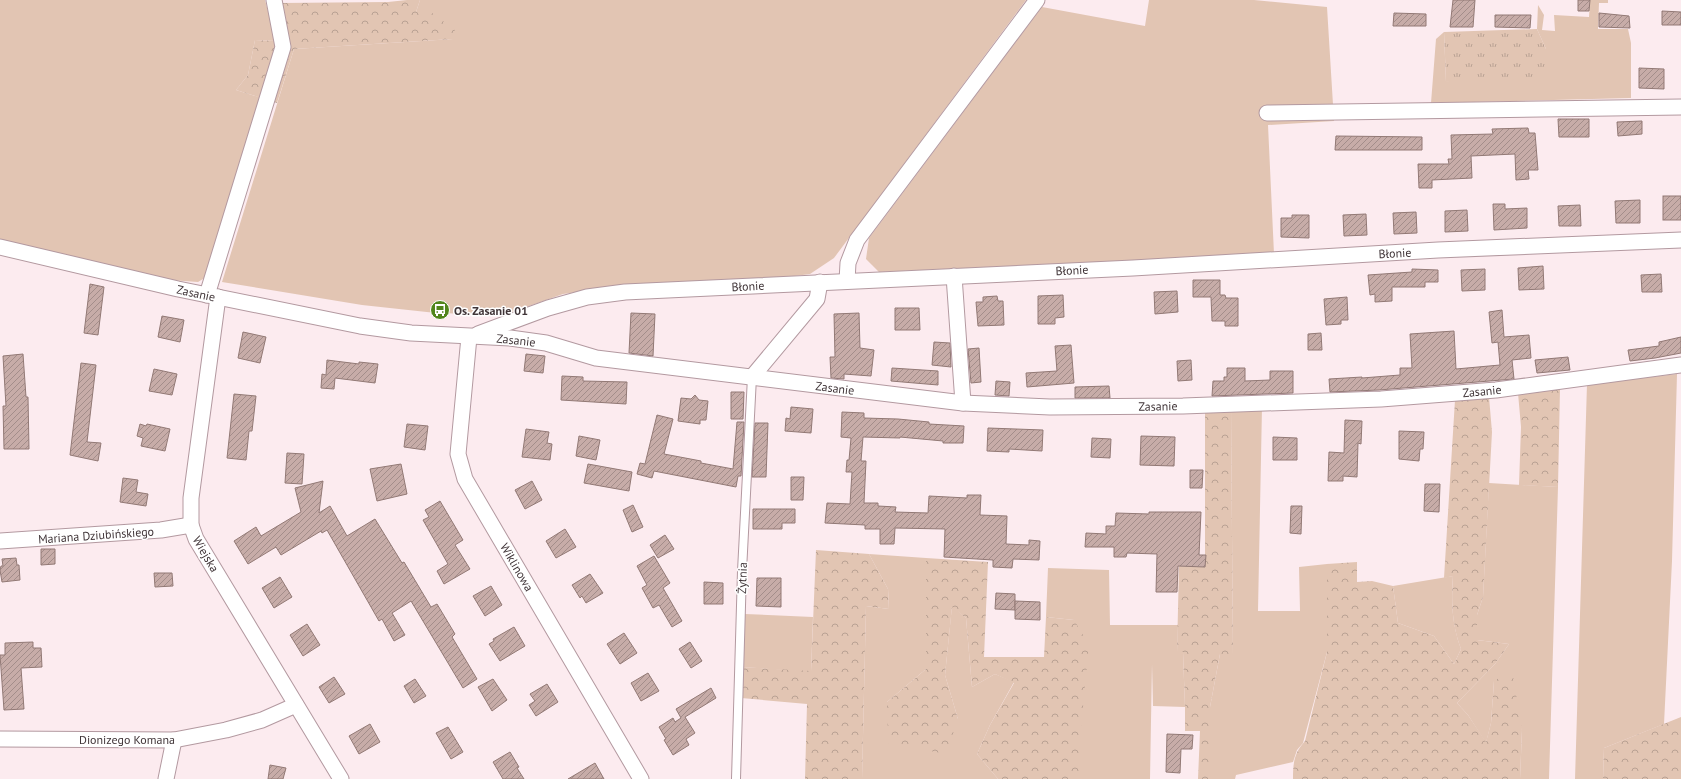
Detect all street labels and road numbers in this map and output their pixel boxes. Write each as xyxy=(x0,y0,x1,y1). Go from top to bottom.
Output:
street label: Błonie xyxy=(1378,245,1412,261)
street label: Błonie xyxy=(1055,262,1089,278)
street label: Błonie xyxy=(731,278,765,294)
street label: Zasanie xyxy=(175,282,217,304)
street label: Zasanie xyxy=(496,330,536,350)
street label: Zasanie xyxy=(815,378,855,398)
street label: Zasanie xyxy=(1462,382,1502,400)
street label: Zasanie xyxy=(1138,398,1178,414)
street label: Mariana Dziubińskiego xyxy=(38,523,154,547)
street label: Wiejska xyxy=(190,533,222,575)
street label: Wiklinowa xyxy=(497,540,537,594)
street label: Żytnia xyxy=(734,562,750,594)
street label: Dionizego Komana xyxy=(79,732,175,747)

